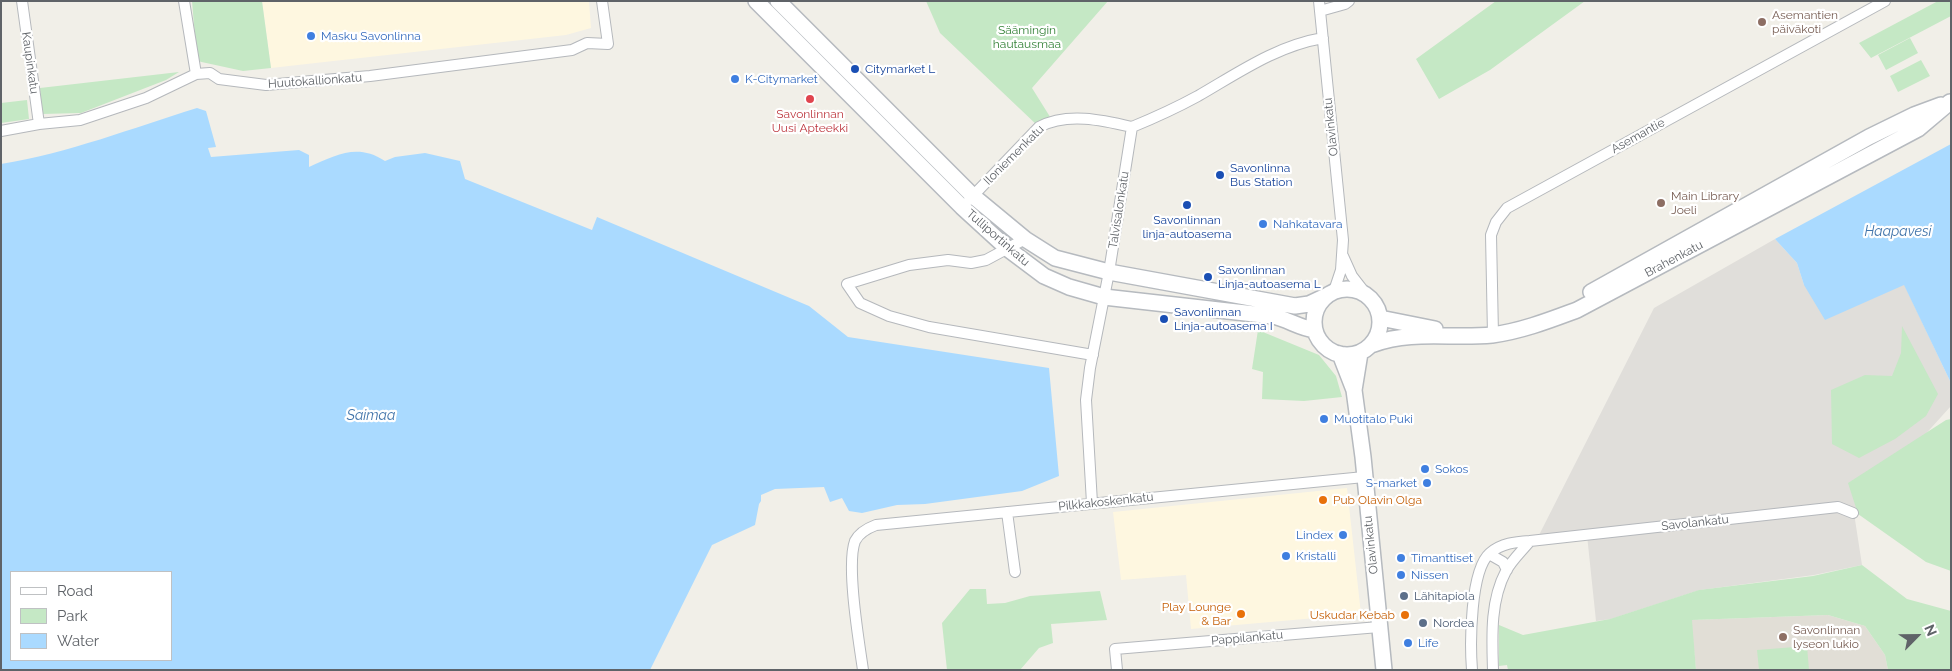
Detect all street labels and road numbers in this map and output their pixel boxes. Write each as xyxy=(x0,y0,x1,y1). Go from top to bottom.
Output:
street label: Kaupinkatu xyxy=(19,31,41,95)
street label: Huutokallionkatu xyxy=(267,71,363,91)
street label: Olavinkatu xyxy=(1321,97,1341,157)
street label: Asemantie xyxy=(1609,115,1667,157)
street label: Iloniemenkatu xyxy=(981,122,1047,188)
street label: Talvisalonkatu xyxy=(1106,170,1132,250)
street label: Tulliportinkatu xyxy=(963,207,1033,269)
street label: Brahenkatu xyxy=(1642,238,1706,280)
street label: Pilkkakoskenkatu xyxy=(1058,490,1154,514)
street label: Savolankatu xyxy=(1661,512,1729,534)
street label: Olavinkatu xyxy=(1361,515,1381,575)
street label: Pappilankatu xyxy=(1210,628,1284,648)

